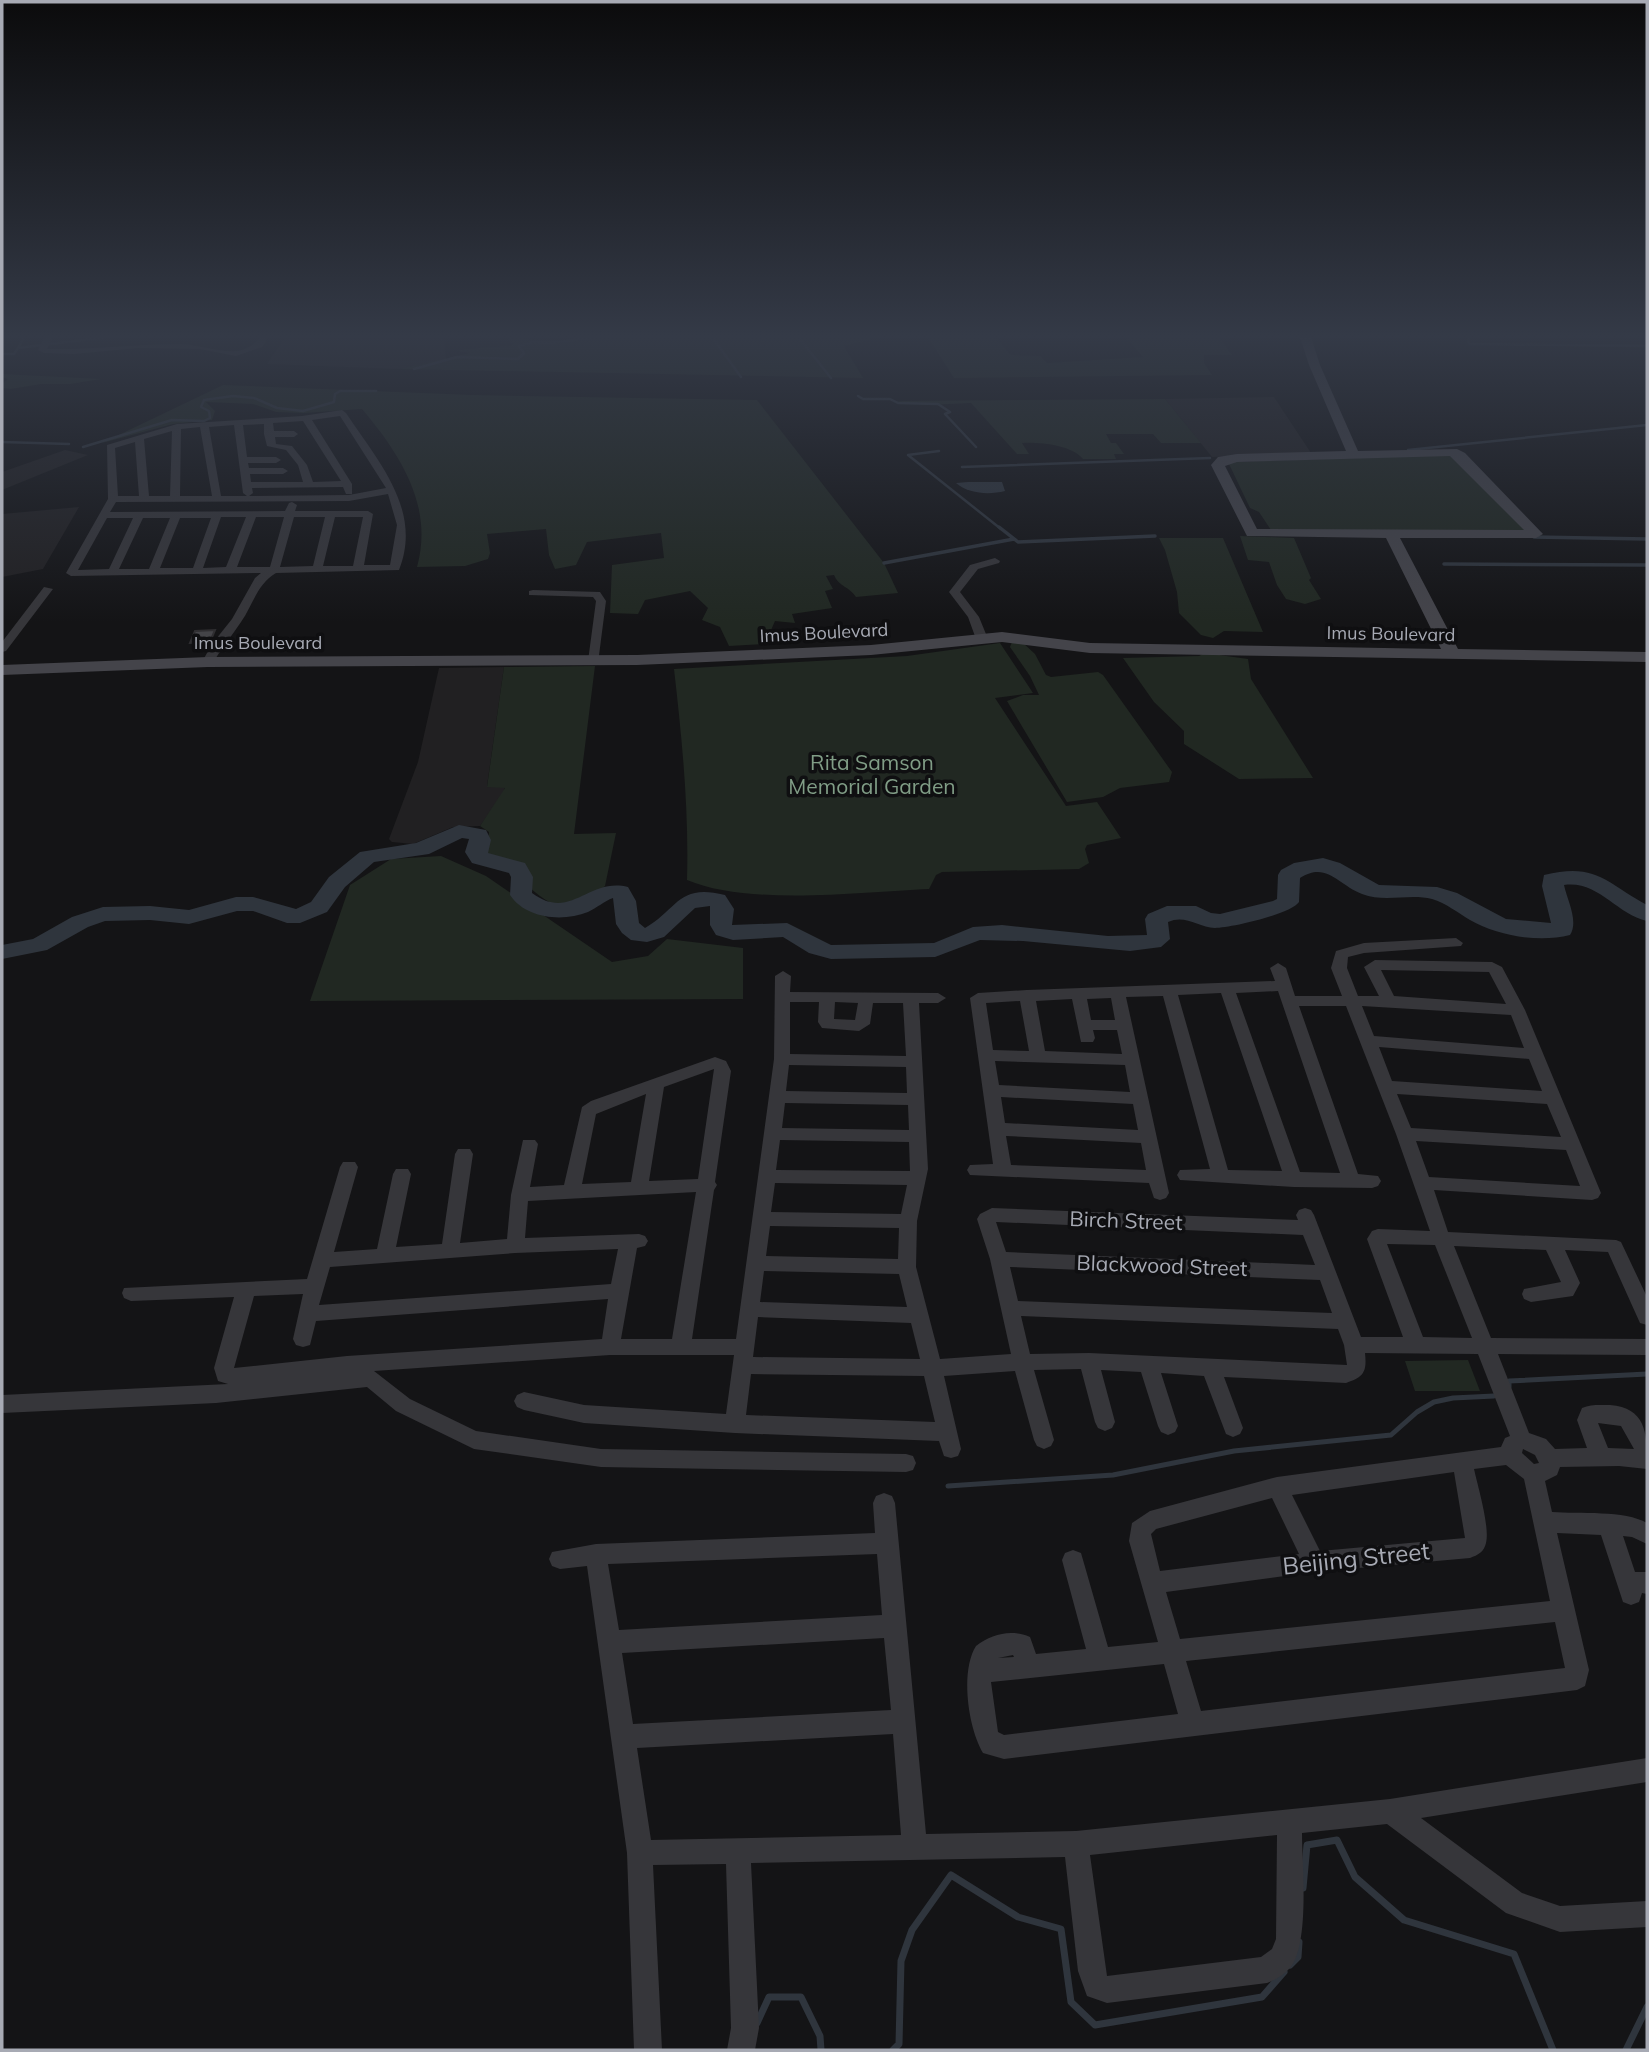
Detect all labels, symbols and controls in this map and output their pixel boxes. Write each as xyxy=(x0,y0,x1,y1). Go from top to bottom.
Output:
street label: Imus Boulevard xyxy=(759,618,889,647)
street label: Imus Boulevard xyxy=(1326,621,1456,646)
street label: Imus Boulevard xyxy=(194,631,322,654)
park label: Rita Samson Memorial Garden xyxy=(788,749,956,799)
street label: Birch Street xyxy=(1069,1205,1183,1235)
street label: Blackwood Street xyxy=(1076,1249,1248,1281)
street label: Beijing Street xyxy=(1281,1535,1431,1581)

